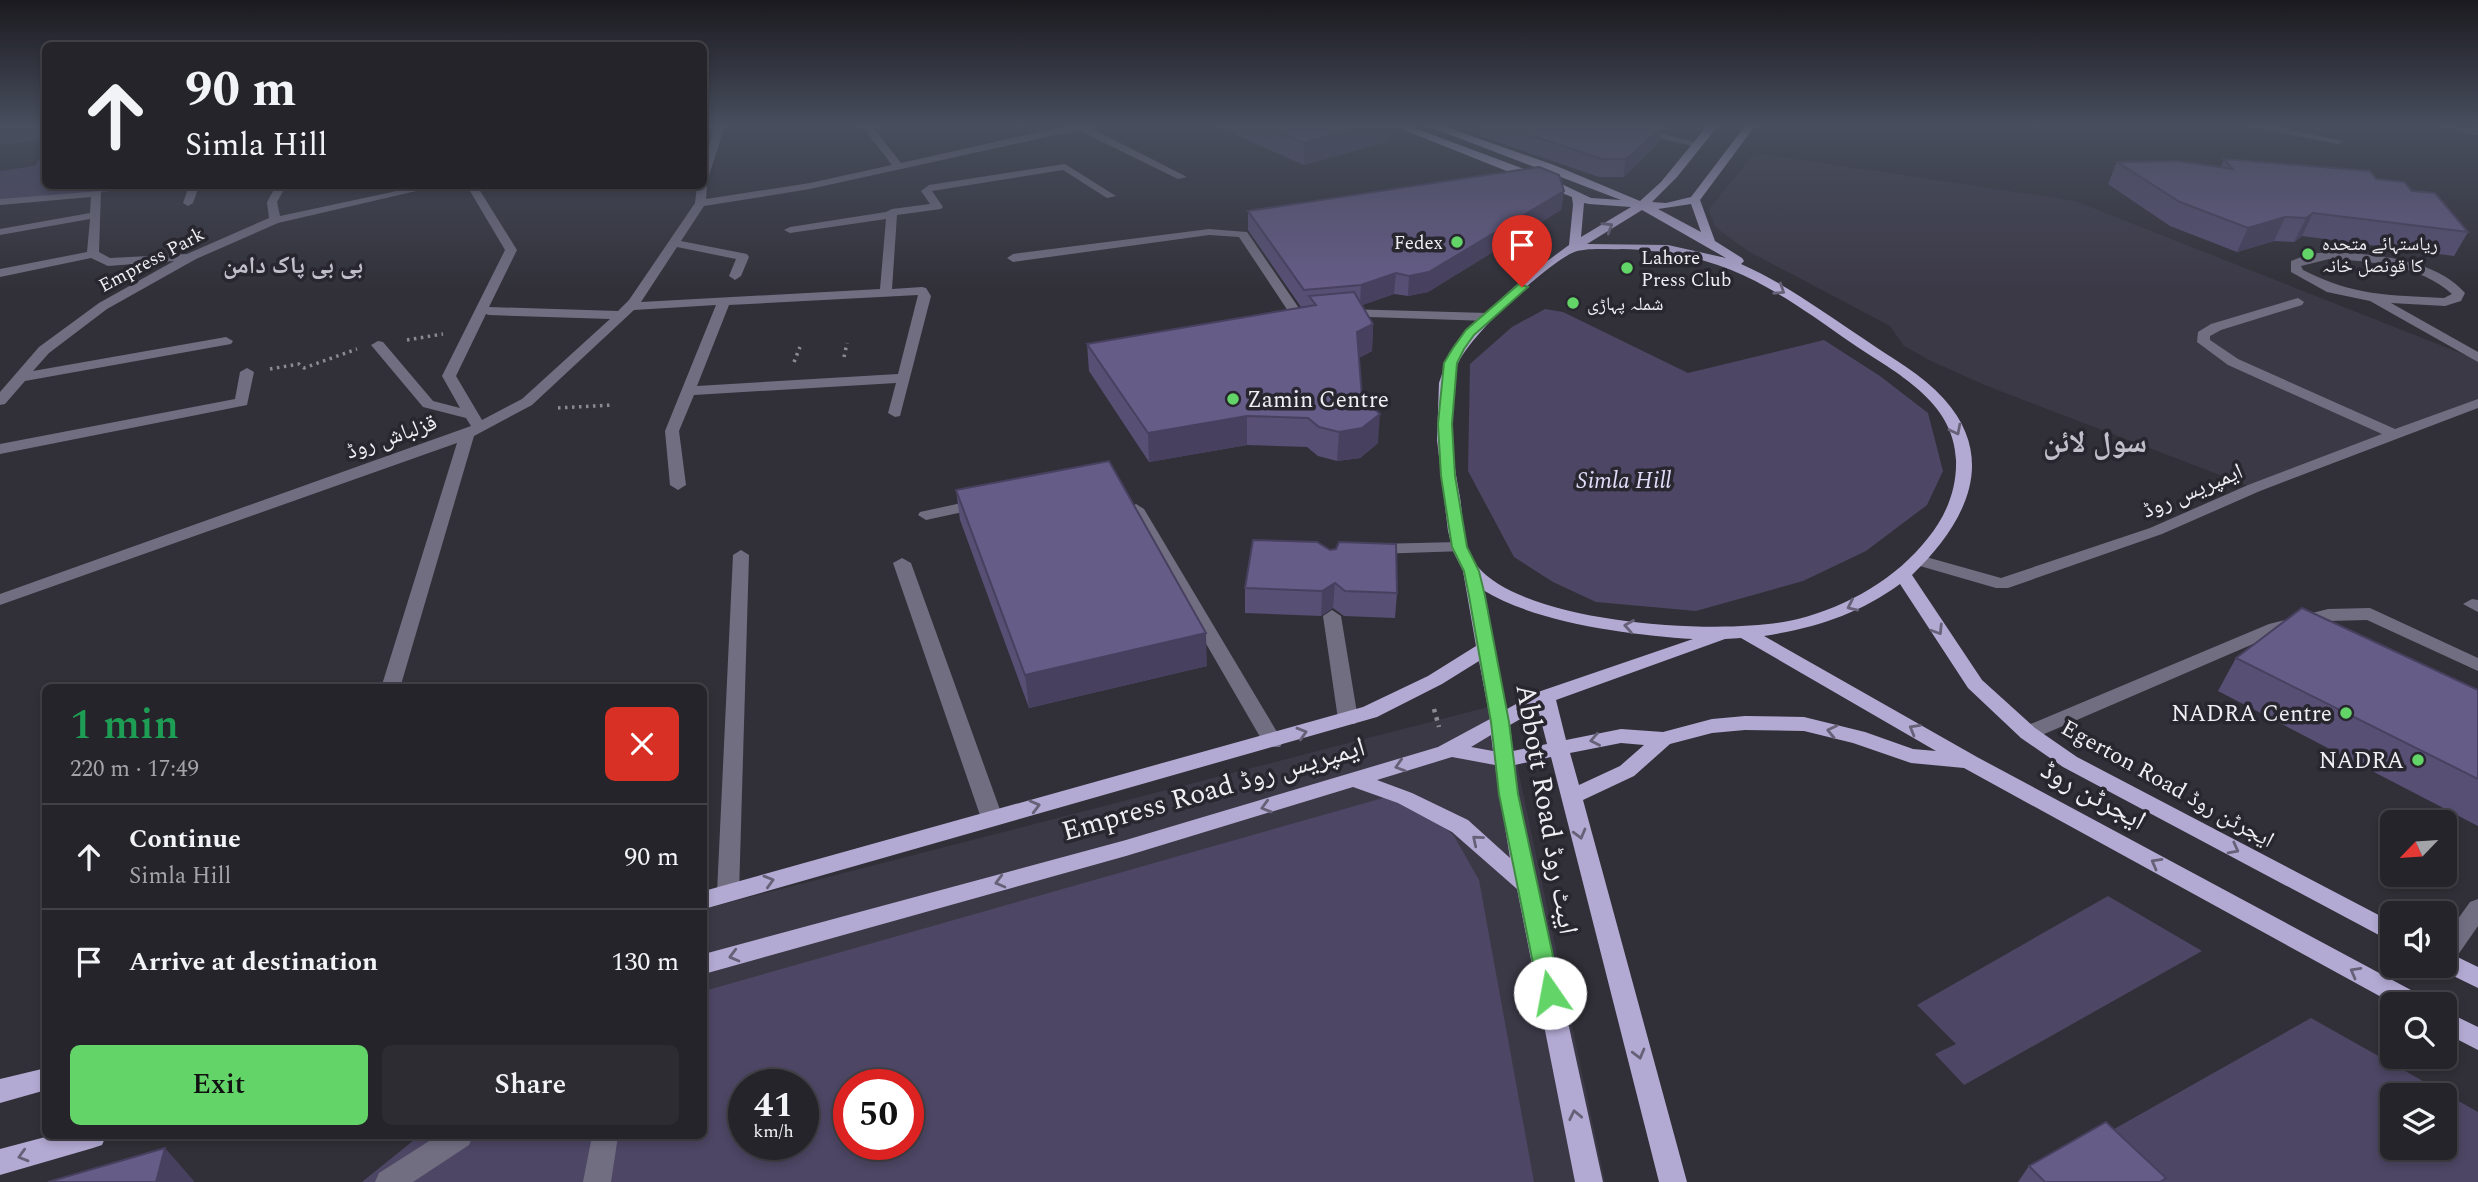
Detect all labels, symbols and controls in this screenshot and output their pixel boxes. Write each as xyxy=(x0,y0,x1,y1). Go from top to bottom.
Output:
text: 90 m xyxy=(185,53,296,128)
icon: ahead xyxy=(70,70,161,161)
text: Simla Hill xyxy=(185,121,327,170)
pin xyxy=(1492,215,1552,287)
street label: Empress Park xyxy=(94,220,210,300)
one-way arrow xyxy=(1600,223,1613,236)
icon: arrive xyxy=(1503,226,1541,264)
place label: Fedex xyxy=(1394,229,1443,258)
place label: ریاستہائے متحدہ کا قونصل خانہ xyxy=(2322,230,2438,281)
marker: Fedex xyxy=(1449,234,1465,250)
place label: Lahore Press Club xyxy=(1641,244,1731,295)
marker: ریاستہائے متحدہ کا قونصل خانہ xyxy=(2300,246,2316,262)
district label: بی بی پاک دامن xyxy=(223,248,363,284)
marker: Lahore Press Club xyxy=(1619,260,1635,276)
one-way arrow xyxy=(1772,282,1785,294)
place label: شملہ پہاڑی xyxy=(1587,290,1663,319)
marker: شملہ پہاڑی xyxy=(1565,295,1581,311)
place label: Zamin Centre xyxy=(1247,383,1389,418)
marker: Zamin Centre xyxy=(1225,391,1241,407)
street label: قزلباش روڈ xyxy=(341,405,442,469)
district label: سول لائن xyxy=(2043,420,2147,466)
one-way arrow xyxy=(1948,423,1962,435)
street label: ایمپریس روڈ xyxy=(2137,454,2249,528)
park label: Simla Hill xyxy=(1576,464,1672,499)
one-way arrow xyxy=(1847,598,1859,612)
one-way arrow xyxy=(1623,619,1634,634)
one-way arrow xyxy=(1930,623,1943,636)
street label: Abbott Road ایبٹ روڈ xyxy=(1503,681,1590,938)
text: 1 min xyxy=(70,694,179,757)
place label: NADRA Centre xyxy=(2171,697,2332,732)
marker: NADRA Centre xyxy=(2338,705,2354,721)
button: close xyxy=(605,707,679,781)
street label: Egerton Road ایجرٹن روڈ xyxy=(2057,713,2279,853)
one-way arrow xyxy=(1908,724,1921,737)
one-way arrow xyxy=(1826,725,1838,739)
street label: Empress Road ایمپریس روڈ xyxy=(1057,726,1370,853)
one-way arrow xyxy=(1295,726,1307,741)
one-way arrow xyxy=(1589,732,1601,747)
place label: NADRA xyxy=(2319,744,2404,779)
street label: ایجرٹن روڈ xyxy=(2036,751,2152,837)
text: 220 m · 17:49 xyxy=(70,752,199,787)
marker: NADRA xyxy=(2410,752,2426,768)
one-way arrow xyxy=(1394,757,1406,772)
one-way arrow xyxy=(1260,798,1272,813)
one-way arrow xyxy=(1029,800,1041,814)
north arrow xyxy=(2380,810,2457,887)
map controls xyxy=(2380,810,2457,1160)
text: Continue xyxy=(129,819,241,859)
one-way arrow xyxy=(1572,828,1587,840)
one-way arrow xyxy=(1472,836,1484,849)
text: 90 m xyxy=(624,837,679,877)
icon: ahead xyxy=(70,838,108,876)
one-way arrow xyxy=(2227,841,2239,855)
one-way arrow xyxy=(2150,858,2163,871)
text: Simla Hill xyxy=(129,859,231,894)
one-way arrow xyxy=(994,874,1006,889)
one-way arrow xyxy=(763,875,775,890)
button: sound xyxy=(2380,901,2457,978)
text: Arrive at destination xyxy=(129,942,378,982)
text: 130 m xyxy=(611,942,679,982)
icon: arrive xyxy=(70,943,108,981)
one-way arrow xyxy=(728,947,740,962)
position arrow xyxy=(1513,956,1587,1030)
one-way arrow xyxy=(2350,967,2363,980)
button: search xyxy=(2380,992,2457,1069)
button: Exit xyxy=(70,1045,368,1125)
button: Share xyxy=(382,1045,679,1125)
one-way arrow xyxy=(1631,1048,1645,1060)
speed limit sign: 50 xyxy=(833,1069,924,1160)
text: 41 xyxy=(754,1079,793,1132)
button: layers xyxy=(2380,1083,2457,1160)
one-way arrow xyxy=(1569,1109,1584,1121)
text: km/h xyxy=(753,1118,794,1145)
one-way arrow xyxy=(17,1147,29,1162)

